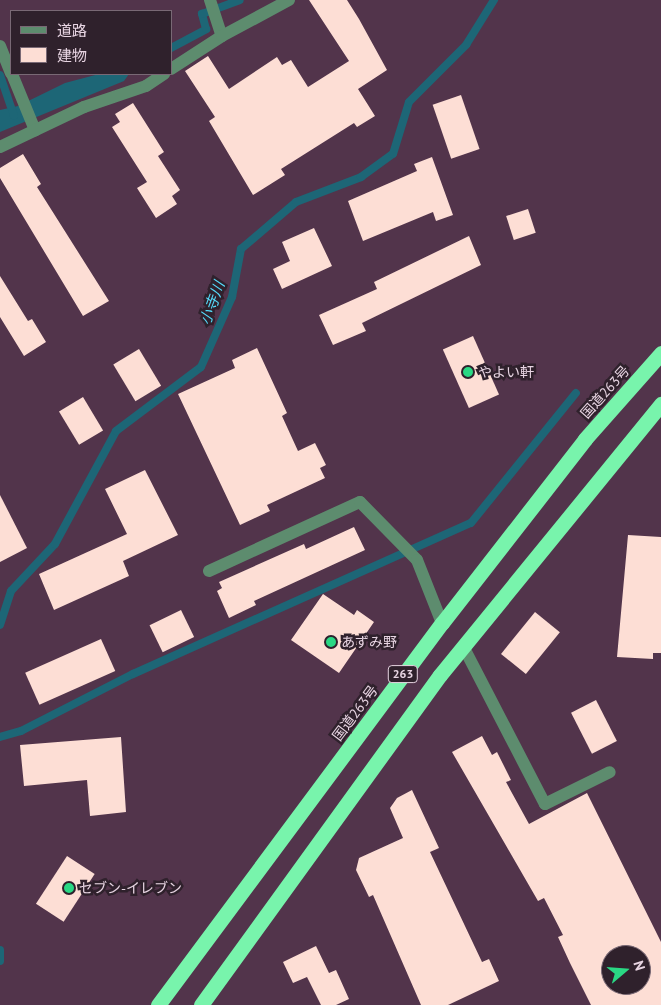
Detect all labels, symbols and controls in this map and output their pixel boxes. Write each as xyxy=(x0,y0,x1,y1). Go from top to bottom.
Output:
legend xyxy=(10,10,172,75)
text: 道路 xyxy=(57,21,87,40)
text: 建物 xyxy=(57,46,87,65)
water label: 小寺川 xyxy=(196,279,228,327)
street label: 国道263号 xyxy=(577,362,633,422)
place label: やよい軒 xyxy=(478,364,534,380)
marker: やよい軒 xyxy=(462,366,474,378)
place label: あずみ野 xyxy=(341,634,397,650)
marker: あずみ野 xyxy=(325,636,337,648)
road number: 263 xyxy=(387,664,419,684)
street label: 国道263号 xyxy=(329,682,381,744)
place label: セブン-イレブン xyxy=(79,880,182,896)
marker: セブン-イレブン xyxy=(63,882,75,894)
north arrow xyxy=(601,945,651,995)
text: N xyxy=(629,959,649,973)

